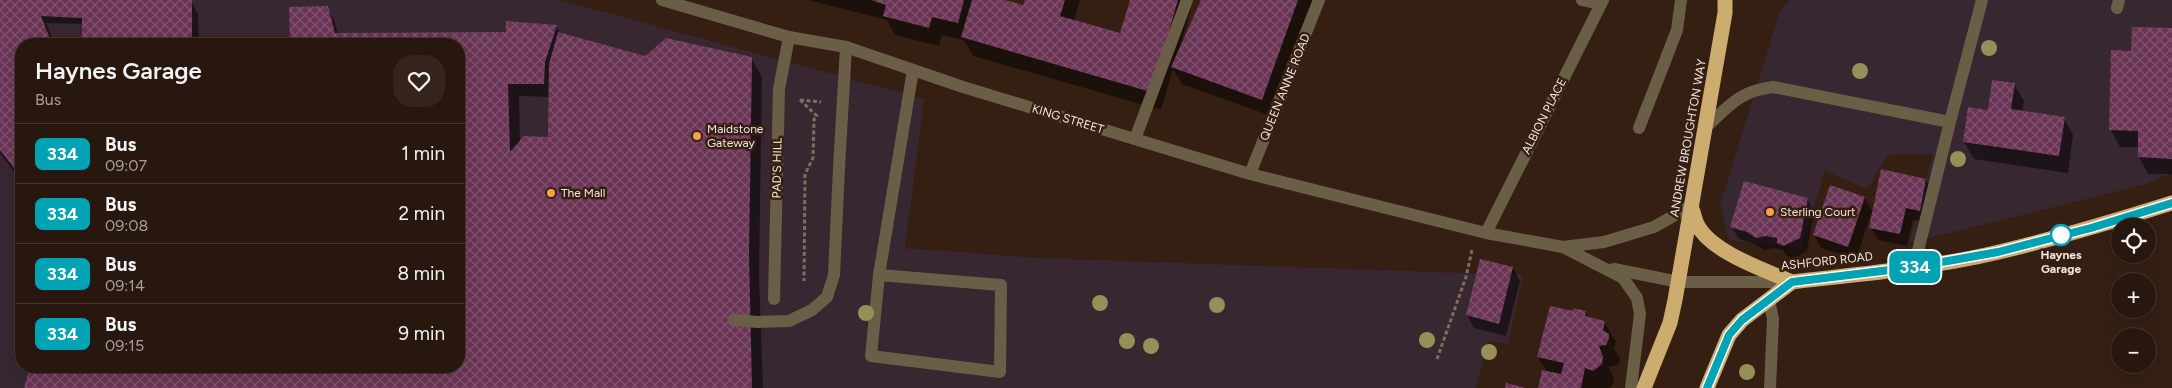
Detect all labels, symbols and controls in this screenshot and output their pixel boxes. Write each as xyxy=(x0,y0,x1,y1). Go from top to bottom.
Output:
street label: QUEEN ANNE ROAD xyxy=(1257,31,1313,143)
button: heart xyxy=(393,55,445,107)
text: Haynes Garage xyxy=(35,56,202,85)
street label: ANDREW BROUGHTON WAY xyxy=(1667,57,1709,218)
street label: ALBION PLACE xyxy=(1519,76,1569,156)
text: Bus xyxy=(35,90,61,109)
street label: KING STREET xyxy=(1030,101,1106,137)
place label: Maidstone Gateway xyxy=(707,122,764,150)
marker: Maidstone Gateway xyxy=(691,130,703,142)
text: Bus xyxy=(105,133,136,156)
street label: PAD'S HILL xyxy=(769,137,785,199)
text: 1 min xyxy=(401,142,445,165)
text: 334 xyxy=(47,143,78,165)
text: 09:07 xyxy=(105,156,147,175)
place label: The Mall xyxy=(561,186,605,200)
marker: The Mall xyxy=(545,187,557,199)
text: Bus xyxy=(105,193,136,216)
text: 2 min xyxy=(399,202,445,225)
text: 334 xyxy=(47,203,78,225)
place label: Sterling Court xyxy=(1780,205,1856,219)
marker: Sterling Court xyxy=(1764,206,1776,218)
text: 09:08 xyxy=(105,216,148,235)
map controls xyxy=(2111,218,2156,373)
button: locate xyxy=(2111,218,2156,263)
marker: Haynes Garage xyxy=(2050,224,2072,246)
place label: Haynes Garage xyxy=(2040,248,2082,276)
street label: ASHFORD ROAD xyxy=(1780,249,1874,273)
line badge: 334 xyxy=(1886,251,1944,283)
text: Bus xyxy=(105,253,136,276)
text: 334 xyxy=(1899,256,1931,278)
text: 8 min xyxy=(397,262,445,285)
text: 334 xyxy=(47,263,78,285)
button: + xyxy=(2111,273,2156,318)
text: 09:14 xyxy=(105,276,145,295)
text: Bus xyxy=(105,313,136,336)
text: 9 min xyxy=(398,322,445,345)
text: 334 xyxy=(47,323,78,345)
button: − xyxy=(2111,328,2156,373)
text: 09:15 xyxy=(105,336,144,355)

